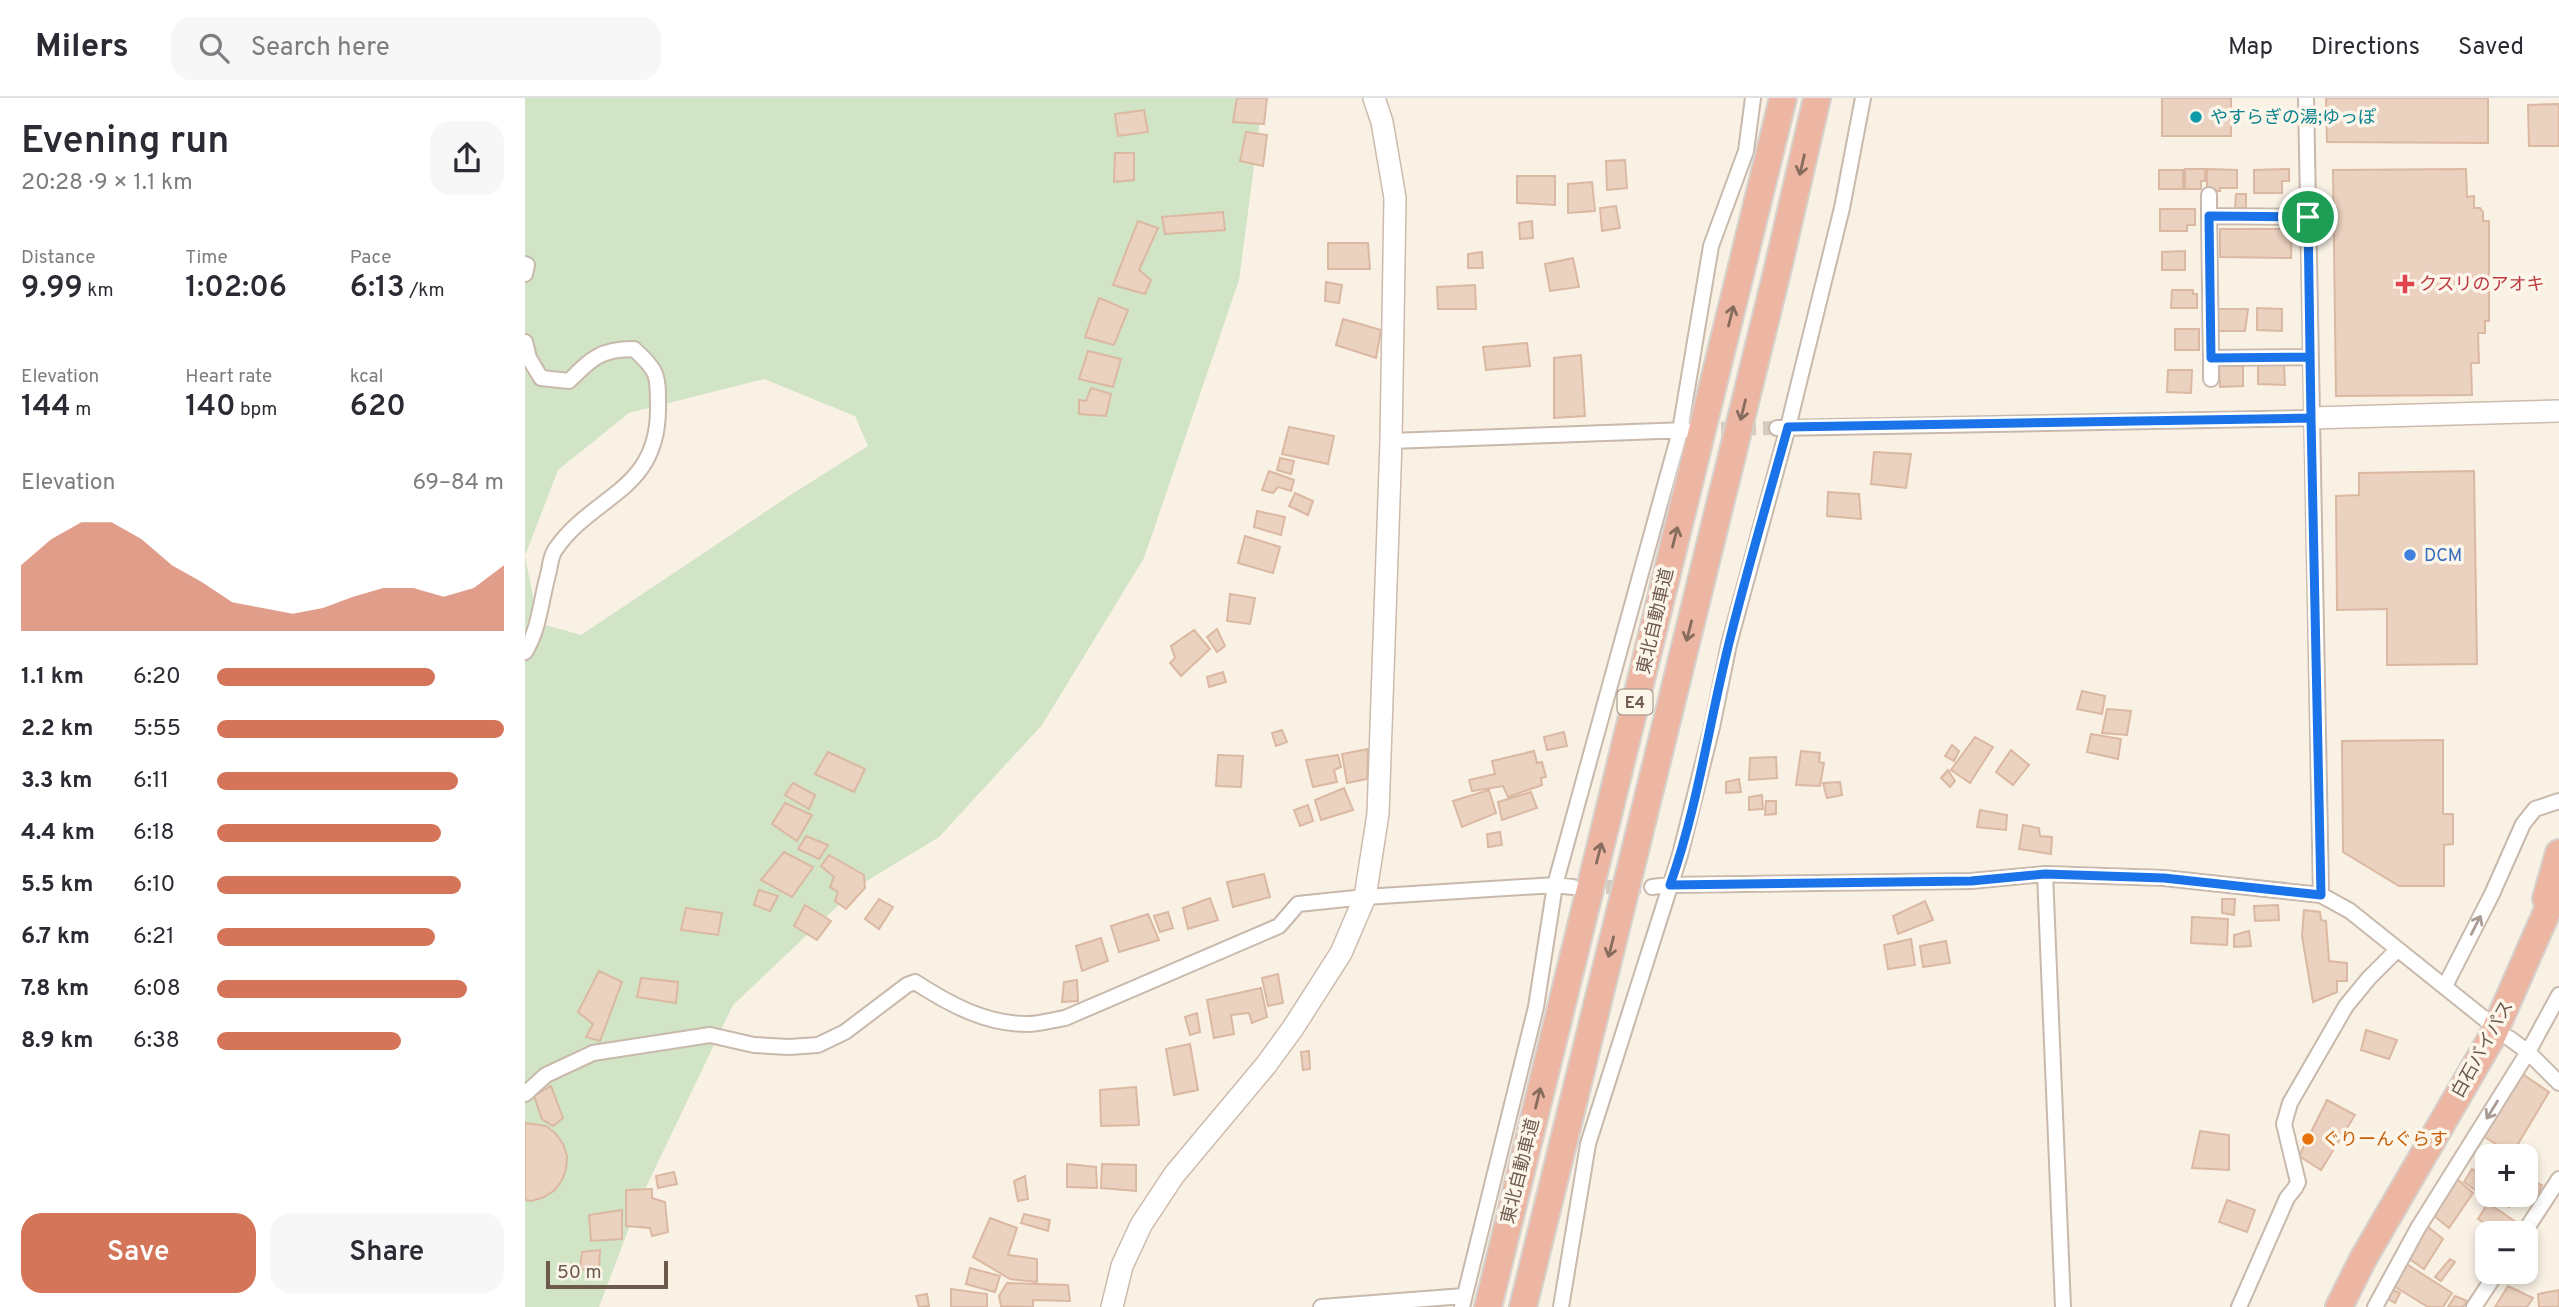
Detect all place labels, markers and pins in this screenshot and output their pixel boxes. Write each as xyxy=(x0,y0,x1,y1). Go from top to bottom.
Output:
place label: やすらぎの湯;ゆっぽ xyxy=(2210,107,2376,130)
marker: やすらぎの湯;ゆっぽ xyxy=(2188,109,2204,125)
pin xyxy=(2278,187,2338,247)
place label: クスリのアオキ xyxy=(2419,274,2544,297)
marker: クスリのアオキ xyxy=(2397,276,2413,292)
place label: DCM xyxy=(2424,545,2462,568)
marker: DCM xyxy=(2402,547,2418,563)
place label: ぐりーんぐらす xyxy=(2322,1129,2448,1152)
marker: ぐりーんぐらす xyxy=(2300,1131,2316,1147)

